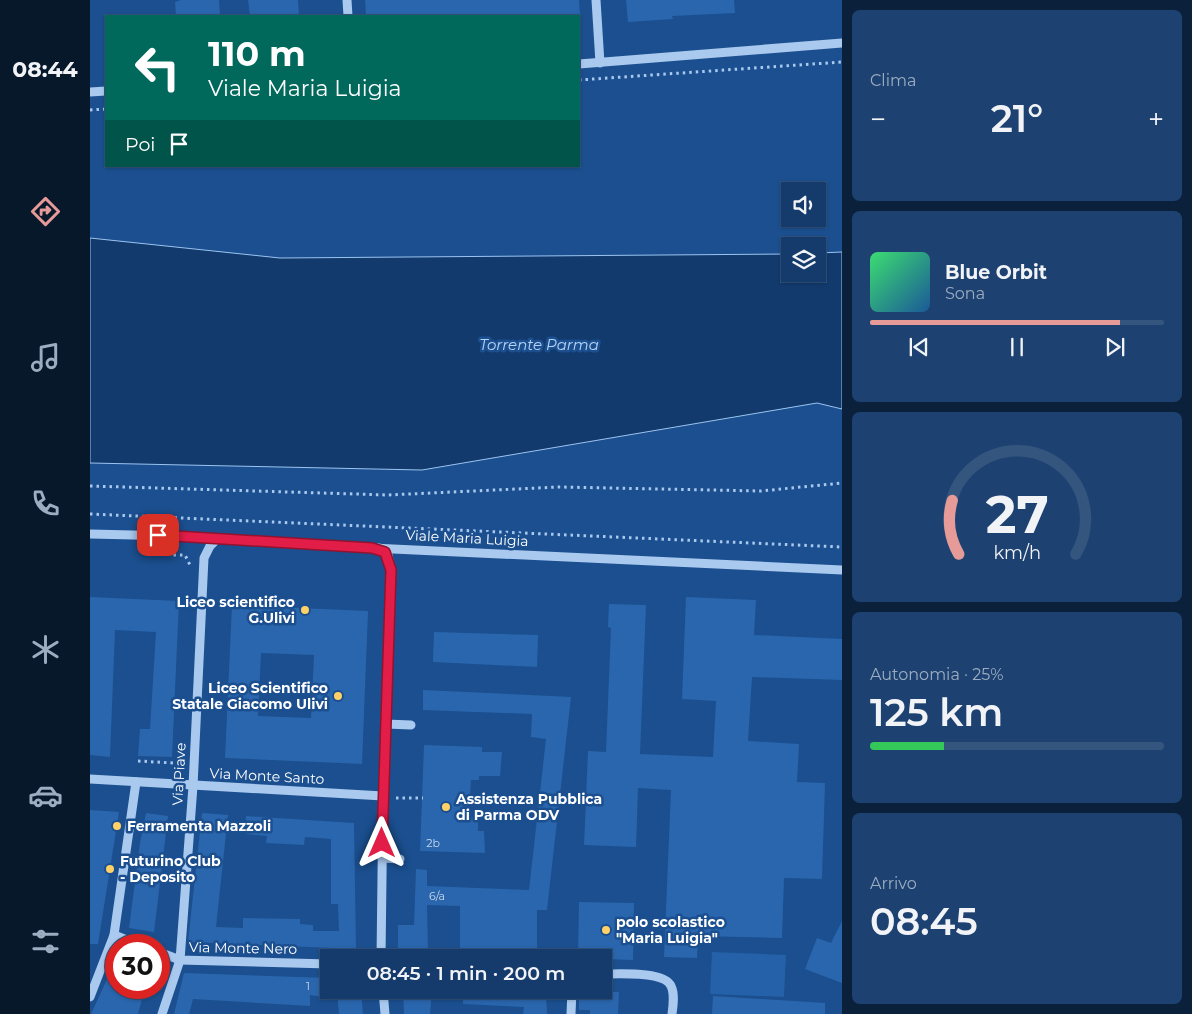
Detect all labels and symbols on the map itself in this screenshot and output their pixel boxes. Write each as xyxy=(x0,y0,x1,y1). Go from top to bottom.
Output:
water label: Torrente Parma xyxy=(479,335,599,354)
pin xyxy=(137,514,179,556)
street label: Viale Maria Luigia xyxy=(405,526,529,550)
place label: Liceo scientifico G.Ulivi xyxy=(176,593,295,627)
marker: Liceo scientifico G.Ulivi xyxy=(299,604,311,616)
place label: Liceo Scientifico Statale Giacomo Ulivi xyxy=(172,679,328,713)
marker: Liceo Scientifico Statale Giacomo Ulivi xyxy=(332,690,344,702)
street label: Via Piave xyxy=(168,742,190,806)
street label: Via Monte Santo xyxy=(209,764,325,788)
place label: Assistenza Pubblica di Parma ODV xyxy=(455,790,602,824)
marker: Assistenza Pubblica di Parma ODV xyxy=(440,801,452,813)
position arrow xyxy=(355,816,407,868)
place label: Ferramenta Mazzoli xyxy=(127,817,271,835)
marker: Ferramenta Mazzoli xyxy=(111,820,123,832)
house number: 2b xyxy=(426,836,440,850)
place label: Futurino Club - Deposito xyxy=(120,852,221,886)
marker: Futurino Club - Deposito xyxy=(104,863,116,875)
house number: 6/a xyxy=(429,889,445,903)
place label: polo scolastico "Maria Luigia" xyxy=(616,913,725,947)
marker: polo scolastico "Maria Luigia" xyxy=(600,924,612,936)
speed limit sign: 30 xyxy=(105,934,170,999)
street label: Via Monte Nero xyxy=(189,938,298,958)
house number: 1 xyxy=(306,979,310,993)

